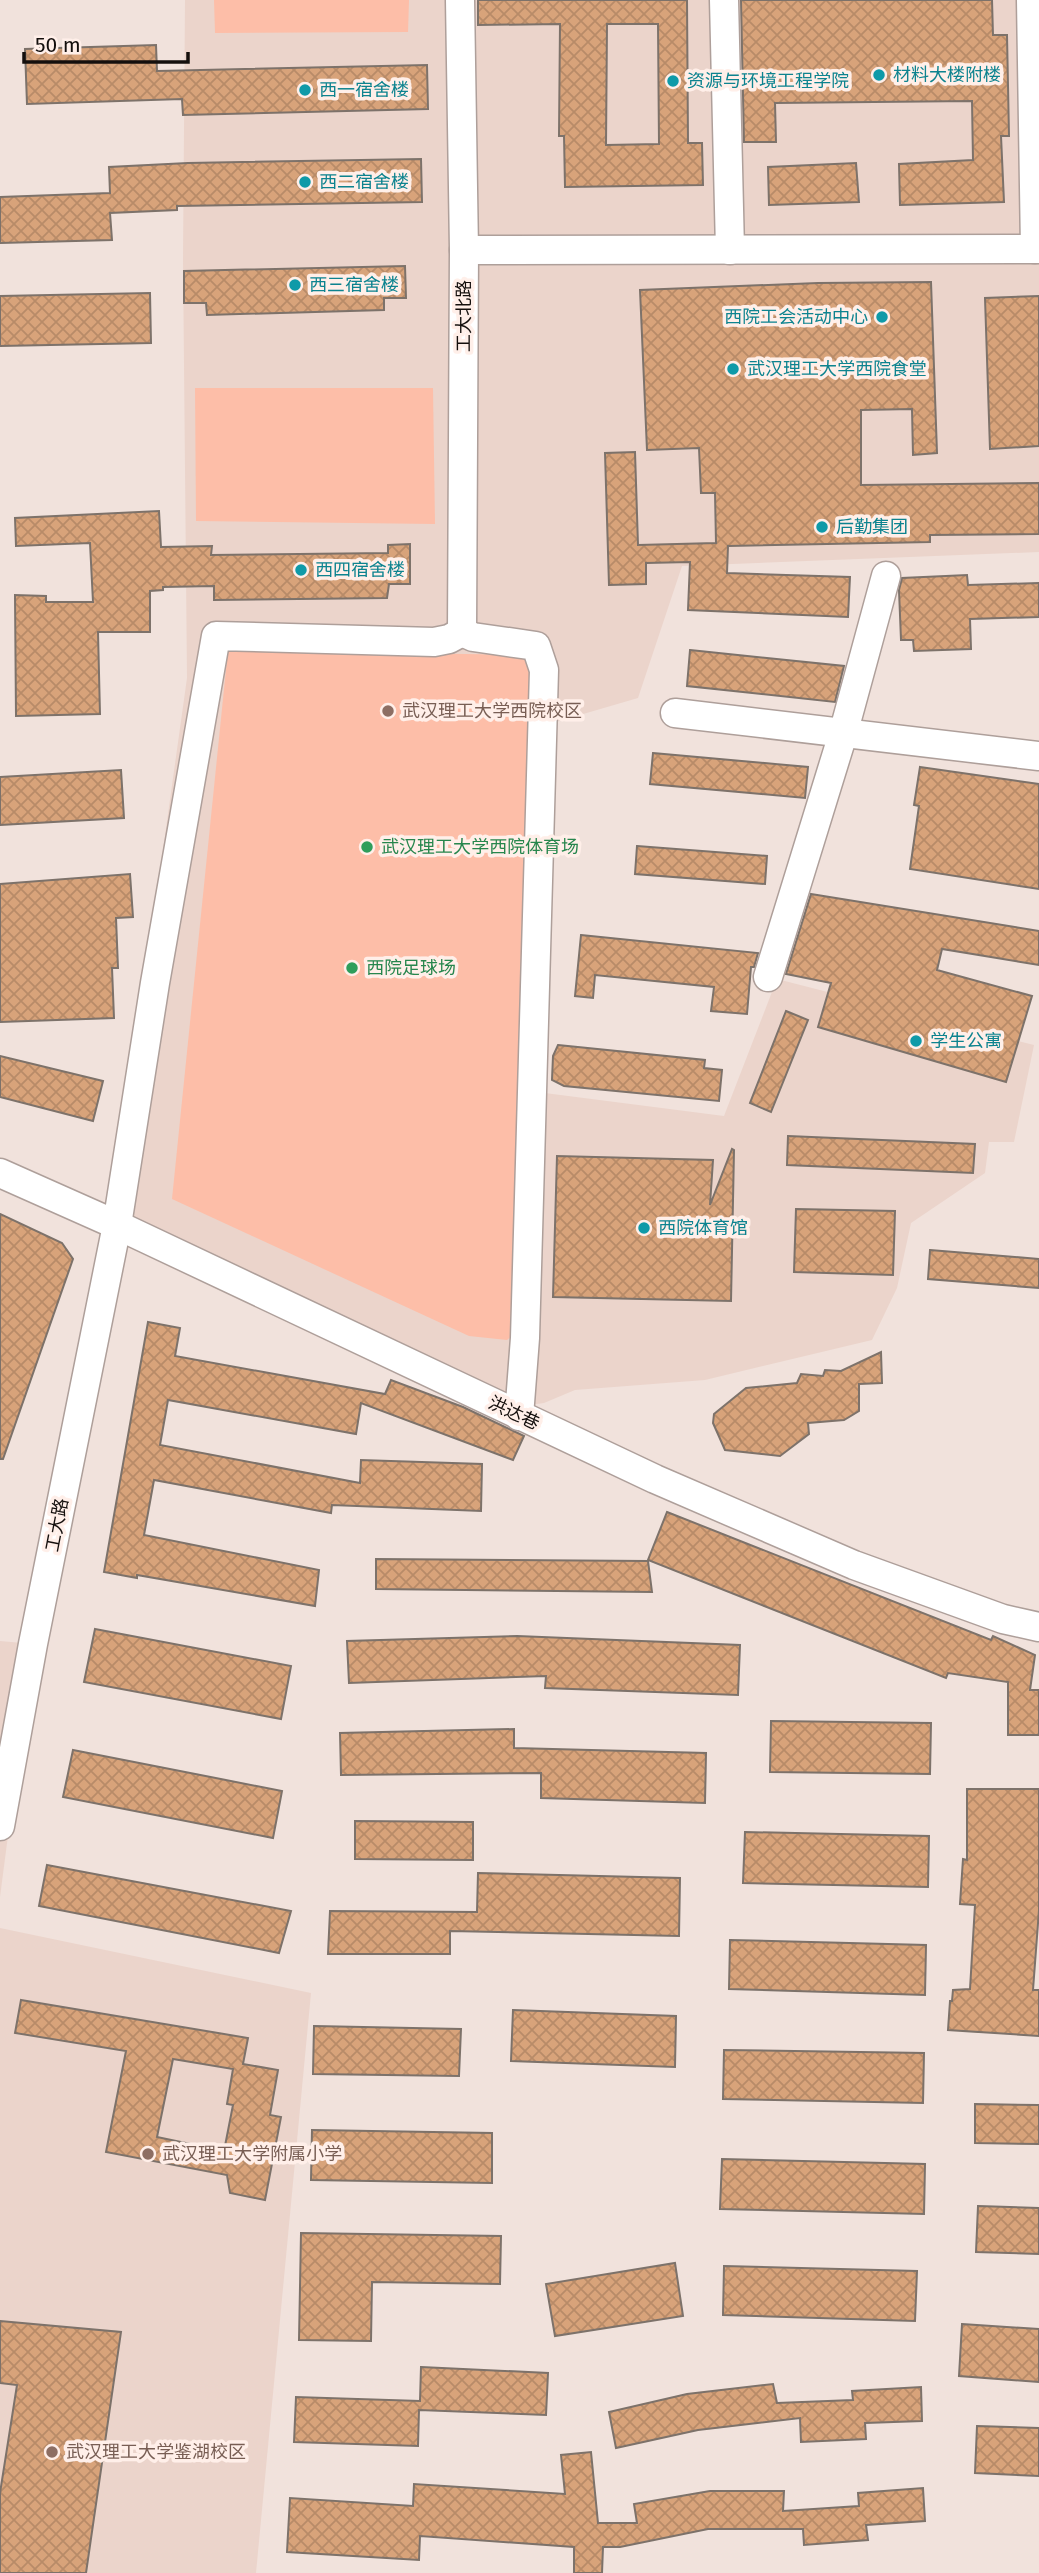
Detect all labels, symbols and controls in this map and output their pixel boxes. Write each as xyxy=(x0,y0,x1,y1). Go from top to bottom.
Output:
scale bar xyxy=(24,21,189,65)
text: 50 m xyxy=(35,32,81,58)
place label: 材料大楼附楼 xyxy=(893,64,1001,86)
marker: 材料大楼附楼 xyxy=(871,67,887,83)
place label: 资源与环境工程学院 xyxy=(687,70,849,92)
marker: 资源与环境工程学院 xyxy=(665,73,681,89)
place label: 西一宿舍楼 xyxy=(319,79,409,101)
marker: 西一宿舍楼 xyxy=(297,82,313,98)
place label: 西二宿舍楼 xyxy=(319,171,409,193)
marker: 西二宿舍楼 xyxy=(297,174,313,190)
place label: 西三宿舍楼 xyxy=(309,274,399,296)
marker: 西三宿舍楼 xyxy=(287,277,303,293)
street label: 工大北路 xyxy=(453,280,475,352)
place label: 西院工会活动中心 xyxy=(724,306,868,328)
marker: 西院工会活动中心 xyxy=(874,309,890,325)
place label: 武汉理工大学西院食堂 xyxy=(747,358,927,380)
marker: 武汉理工大学西院食堂 xyxy=(725,361,741,377)
place label: 后勤集团 xyxy=(836,516,908,538)
marker: 后勤集团 xyxy=(814,519,830,535)
place label: 西四宿舍楼 xyxy=(315,559,405,581)
marker: 西四宿舍楼 xyxy=(293,562,309,578)
place label: 武汉理工大学西院校区 xyxy=(402,700,582,722)
marker: 武汉理工大学西院校区 xyxy=(380,703,396,719)
place label: 武汉理工大学西院体育场 xyxy=(381,836,579,858)
marker: 武汉理工大学西院体育场 xyxy=(359,839,375,855)
place label: 西院足球场 xyxy=(366,957,456,979)
marker: 西院足球场 xyxy=(344,960,360,976)
place label: 学生公寓 xyxy=(930,1030,1002,1052)
marker: 学生公寓 xyxy=(908,1033,924,1049)
place label: 西院体育馆 xyxy=(658,1217,748,1239)
marker: 西院体育馆 xyxy=(636,1220,652,1236)
street label: 洪达巷 xyxy=(485,1392,543,1434)
street label: 工大路 xyxy=(41,1496,73,1554)
place label: 武汉理工大学附属小学 xyxy=(162,2143,342,2165)
marker: 武汉理工大学附属小学 xyxy=(140,2146,156,2162)
place label: 武汉理工大学鉴湖校区 xyxy=(66,2441,246,2463)
marker: 武汉理工大学鉴湖校区 xyxy=(44,2444,60,2460)

